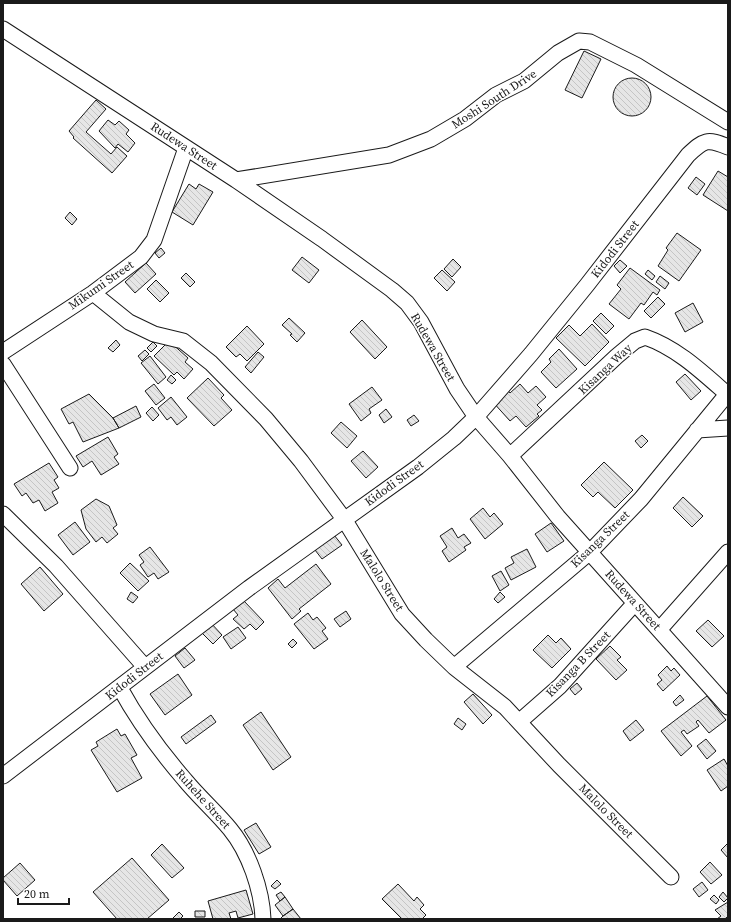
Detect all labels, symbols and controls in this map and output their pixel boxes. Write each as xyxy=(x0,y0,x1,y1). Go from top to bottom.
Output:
street label: Moshi South Drive xyxy=(448,66,540,132)
street label: Rudewa Street xyxy=(148,119,220,174)
street label: Kidodi Street xyxy=(587,217,643,281)
street label: Mikumi Street xyxy=(65,257,137,313)
street label: Rudewa Street xyxy=(407,310,459,384)
street label: Kisanga Way xyxy=(575,340,636,398)
street label: Kidodi Street xyxy=(361,456,427,510)
street label: Kisanga Street xyxy=(567,507,633,571)
street label: Malolo Street xyxy=(356,546,408,614)
street label: Rudewa Street xyxy=(602,566,665,634)
street label: Kisanga B Street xyxy=(542,627,614,701)
street label: Kidodi Street xyxy=(102,648,166,704)
street label: Ruhehe Street xyxy=(172,766,234,832)
street label: Malolo Street xyxy=(575,780,637,842)
scale bar xyxy=(18,880,69,906)
text: 20 m xyxy=(24,886,50,902)

